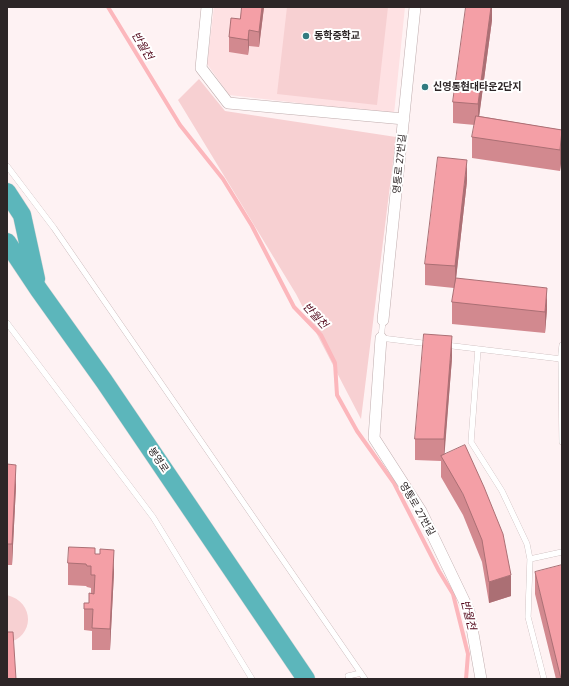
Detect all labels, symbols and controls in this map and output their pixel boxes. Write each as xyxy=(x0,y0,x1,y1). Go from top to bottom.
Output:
water label: 반월천 xyxy=(129,30,155,62)
place label: 동학중학교 xyxy=(314,30,360,42)
marker: 동학중학교 xyxy=(301,31,311,41)
place label: 신영통현대타운2단지 xyxy=(433,81,522,93)
marker: 신영통현대타운2단지 xyxy=(420,82,430,92)
street label: 영통로 27번길 xyxy=(391,134,409,194)
water label: 반월천 xyxy=(300,300,330,332)
street label: 봉영로 xyxy=(145,445,171,475)
street label: 영통로 27번길 xyxy=(397,480,437,538)
water label: 반월천 xyxy=(458,599,478,631)

